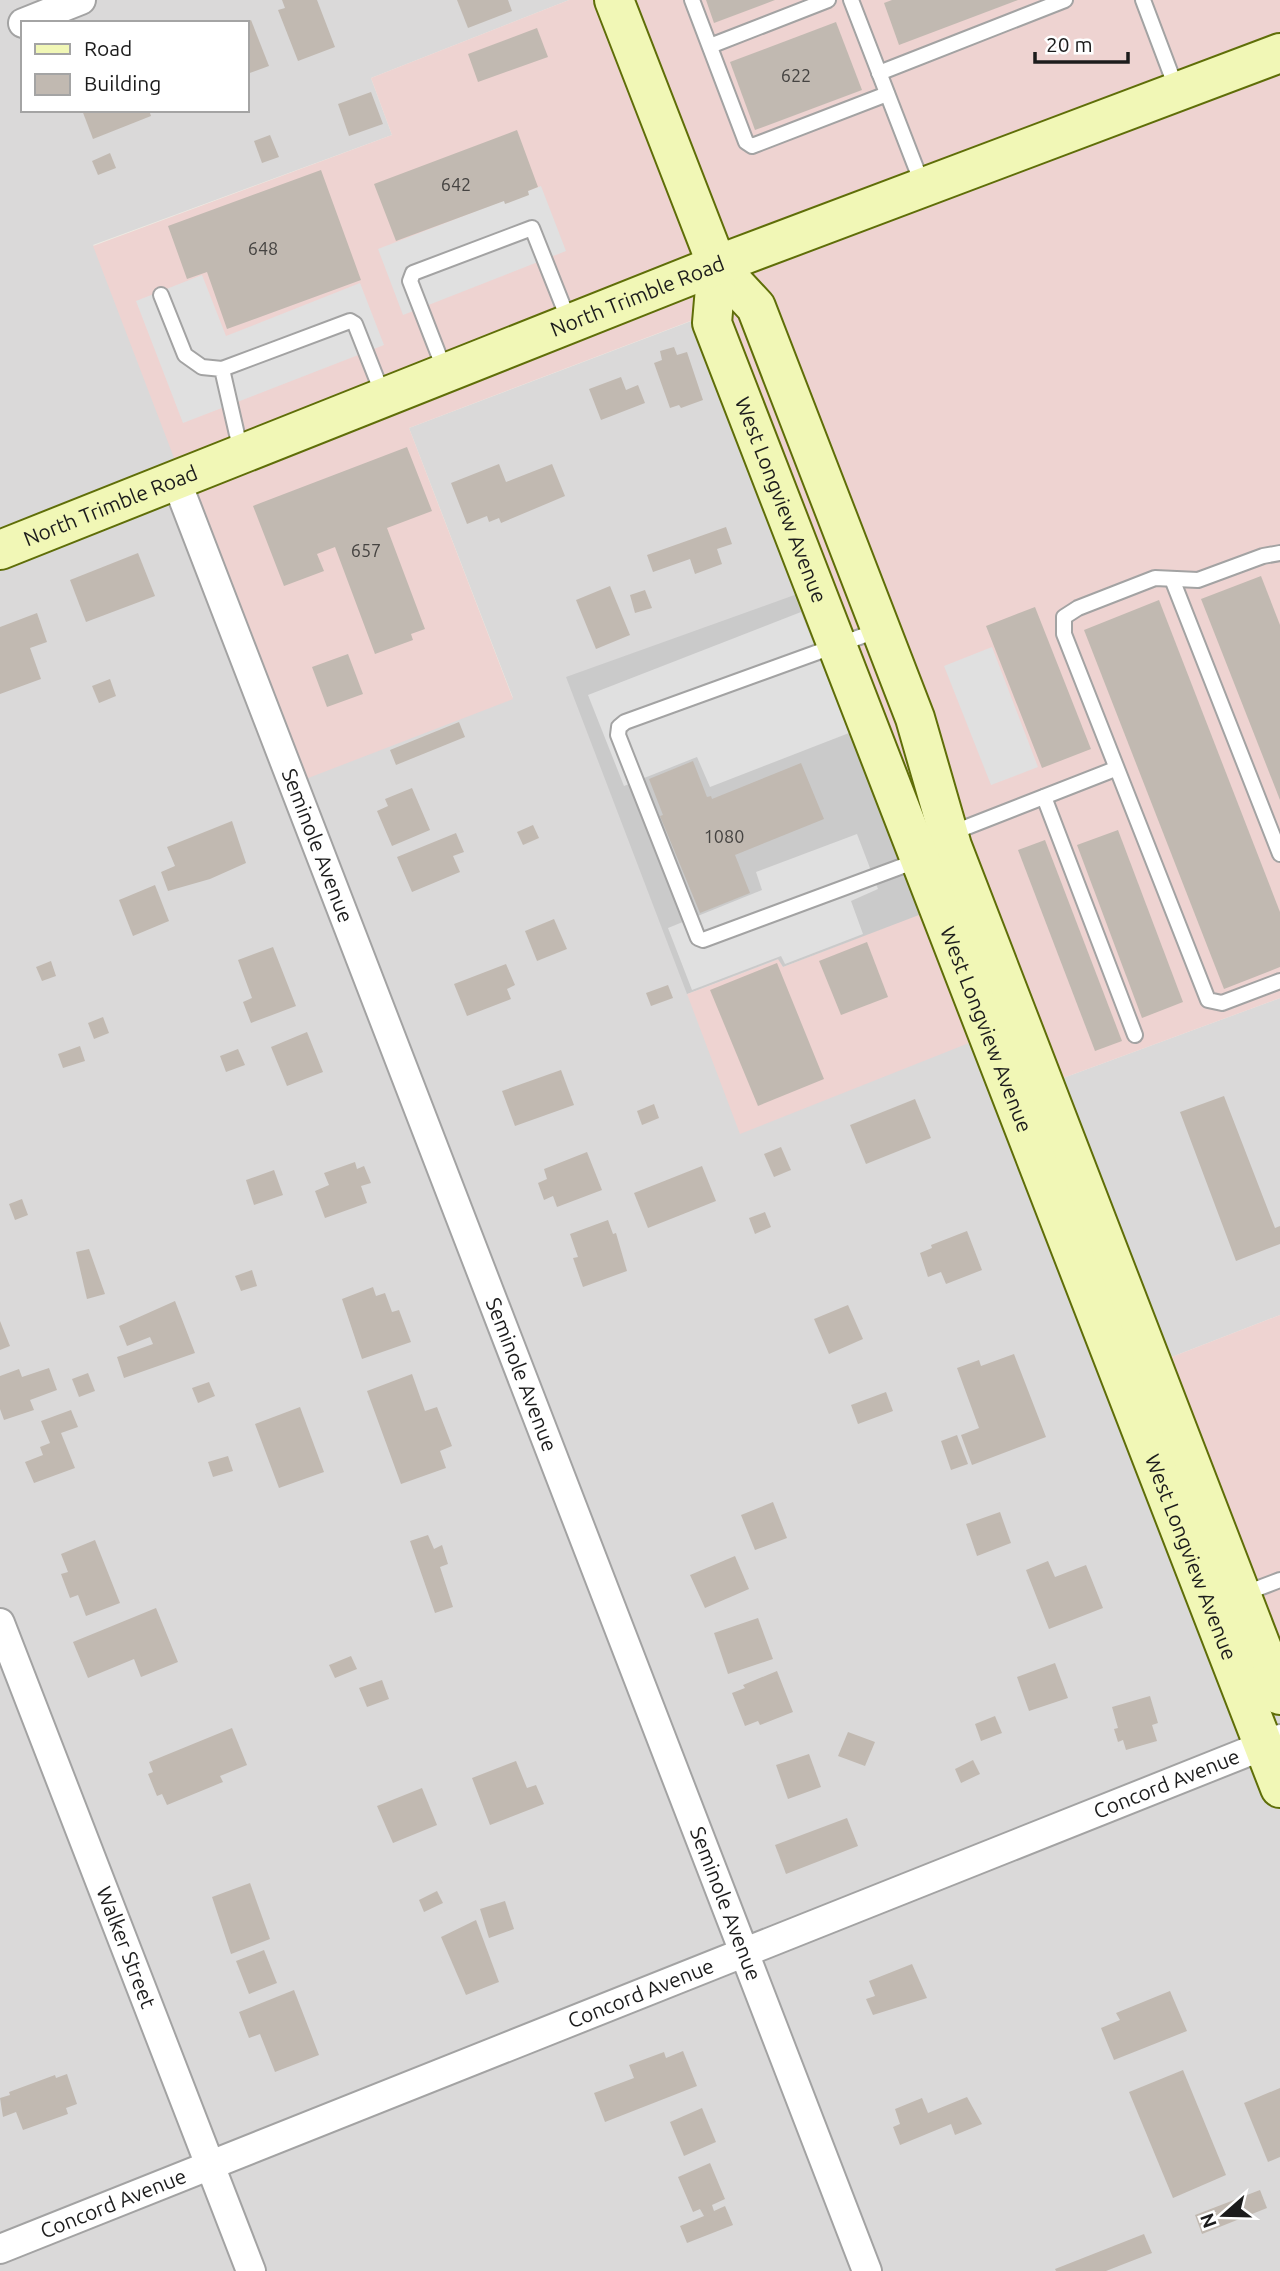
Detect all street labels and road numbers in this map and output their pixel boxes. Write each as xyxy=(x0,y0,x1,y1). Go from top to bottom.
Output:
street label: North Trimble Road xyxy=(547,250,727,341)
street label: West Longview Avenue xyxy=(731,393,832,606)
street label: North Trimble Road xyxy=(20,460,201,550)
street label: Seminole Avenue xyxy=(278,765,359,926)
street label: West Longview Avenue xyxy=(936,923,1038,1136)
street label: Seminole Avenue xyxy=(482,1294,563,1455)
street label: West Longview Avenue xyxy=(1141,1451,1242,1663)
street label: Concord Avenue xyxy=(1090,1743,1243,1823)
street label: Seminole Avenue xyxy=(686,1823,767,1984)
street label: Walker Street xyxy=(92,1883,161,2011)
street label: Concord Avenue xyxy=(564,1953,717,2033)
street label: Concord Avenue xyxy=(37,2163,189,2243)

